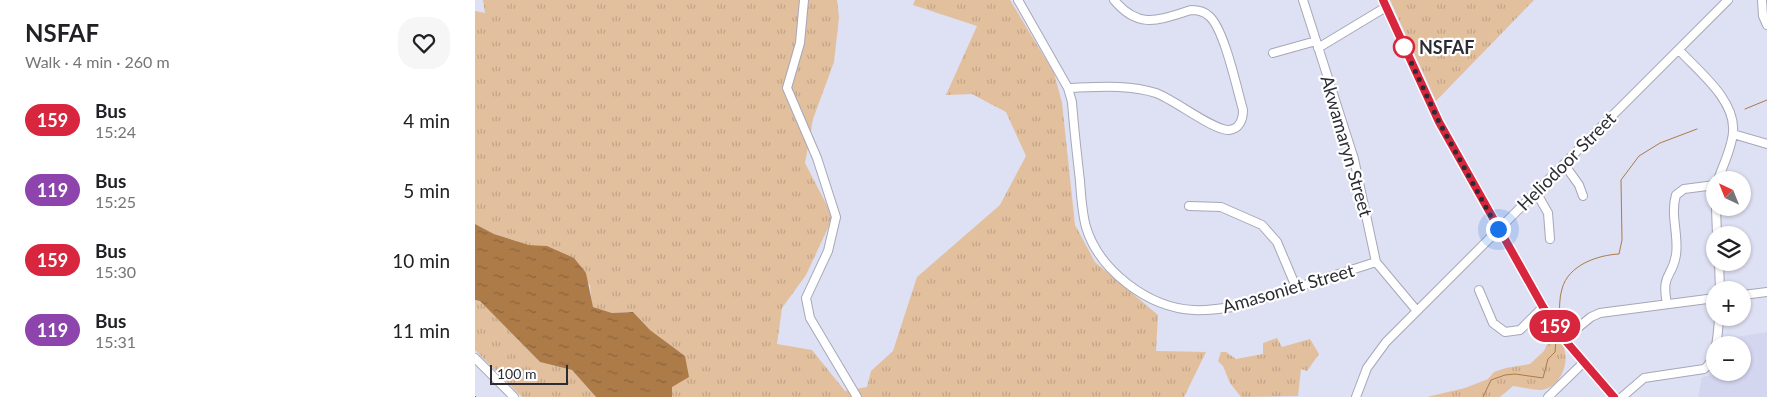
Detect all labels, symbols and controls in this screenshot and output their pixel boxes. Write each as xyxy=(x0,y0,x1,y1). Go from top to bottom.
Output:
button: heart xyxy=(398,17,450,69)
text: NSFAF xyxy=(25,18,99,47)
marker: NSFAF xyxy=(1393,36,1415,58)
place label: NSFAF xyxy=(1419,36,1475,58)
text: Walk · 4 min · 260 m xyxy=(25,52,170,71)
street label: Akwamaryn Street xyxy=(1316,73,1378,220)
text: Bus xyxy=(95,99,126,122)
street label: Heliodoor Street xyxy=(1512,107,1620,215)
text: 159 xyxy=(37,109,68,131)
text: 4 min xyxy=(403,109,450,132)
text: 15:24 xyxy=(95,122,136,141)
text: Bus xyxy=(95,169,126,192)
north arrow xyxy=(1706,171,1751,216)
map controls xyxy=(1706,171,1751,381)
text: 119 xyxy=(37,179,68,201)
text: 5 min xyxy=(403,179,450,202)
text: 15:25 xyxy=(95,192,136,211)
your location xyxy=(1486,217,1511,242)
button: layers xyxy=(1706,226,1751,271)
text: Bus xyxy=(95,239,126,262)
text: 159 xyxy=(37,249,68,271)
text: 10 min xyxy=(392,249,450,272)
street label: Amasoniet Street xyxy=(1220,259,1357,317)
text: 15:30 xyxy=(95,262,136,281)
button: + xyxy=(1706,281,1751,326)
text: Bus xyxy=(95,309,126,332)
line badge: 159 xyxy=(1526,310,1584,342)
text: 159 xyxy=(1539,315,1571,337)
text: 119 xyxy=(37,319,68,341)
text: 11 min xyxy=(392,319,450,342)
text: 15:31 xyxy=(95,332,136,351)
button: − xyxy=(1706,336,1751,381)
scale bar xyxy=(490,362,567,385)
text: 100 m xyxy=(497,365,536,382)

